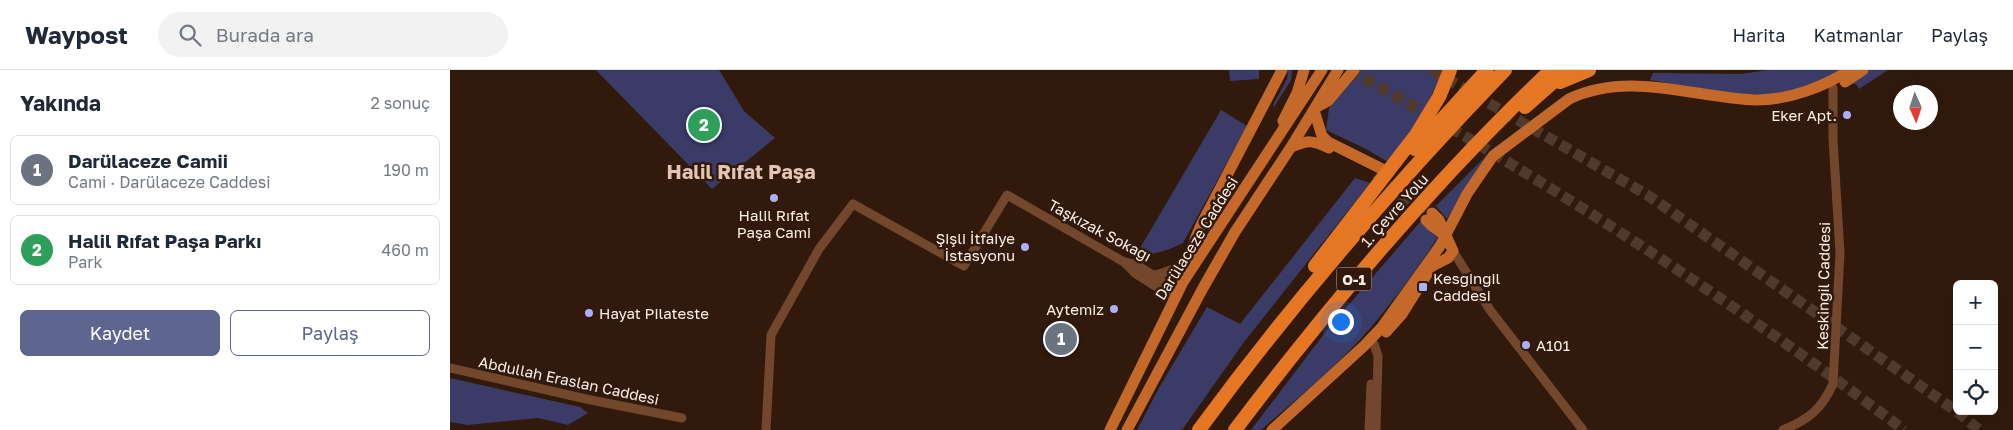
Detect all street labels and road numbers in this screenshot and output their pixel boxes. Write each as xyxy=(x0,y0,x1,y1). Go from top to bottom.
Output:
street label: 1. Çevre Yolu xyxy=(1357,170,1431,250)
street label: Darülaceze Caddesi xyxy=(1151,173,1241,303)
street label: Taşkızak Sokağı xyxy=(1046,195,1154,265)
street label: Keskingil Caddesi xyxy=(1813,222,1833,350)
road number: O-1 xyxy=(1336,268,1372,290)
street label: Abdullah Eraslan Caddesi xyxy=(477,352,661,408)

